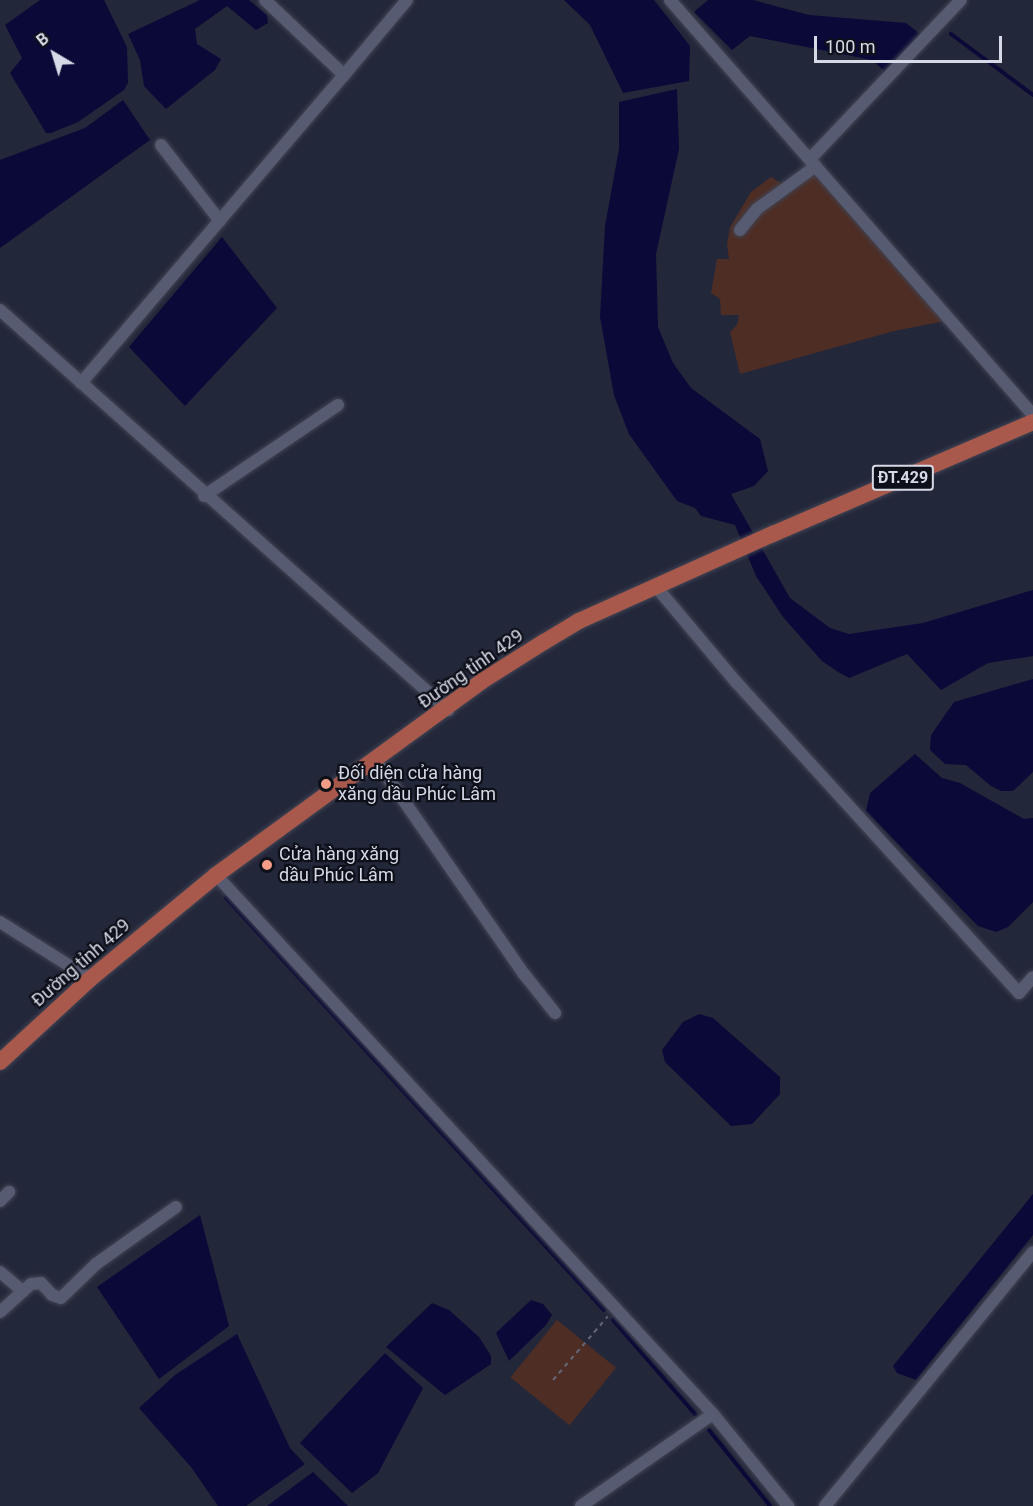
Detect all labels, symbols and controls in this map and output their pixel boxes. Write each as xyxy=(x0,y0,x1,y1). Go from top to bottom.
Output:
north arrow xyxy=(24,24,84,84)
scale bar xyxy=(817,24,1004,62)
text: B xyxy=(33,29,52,50)
text: 100 m xyxy=(825,36,876,57)
road number: ĐT.429 xyxy=(872,465,934,491)
street label: Đường tỉnh 429 xyxy=(414,625,528,713)
place label: Đối diện cửa hàng xăng dầu Phúc Lâm xyxy=(338,763,496,806)
marker: Đối diện cửa hàng xăng dầu Phúc Lâm xyxy=(319,777,333,791)
place label: Cửa hàng xăng dầu Phúc Lâm xyxy=(279,844,399,886)
marker: Cửa hàng xăng dầu Phúc Lâm xyxy=(260,858,274,872)
street label: Đường tỉnh 429 xyxy=(27,914,135,1012)

